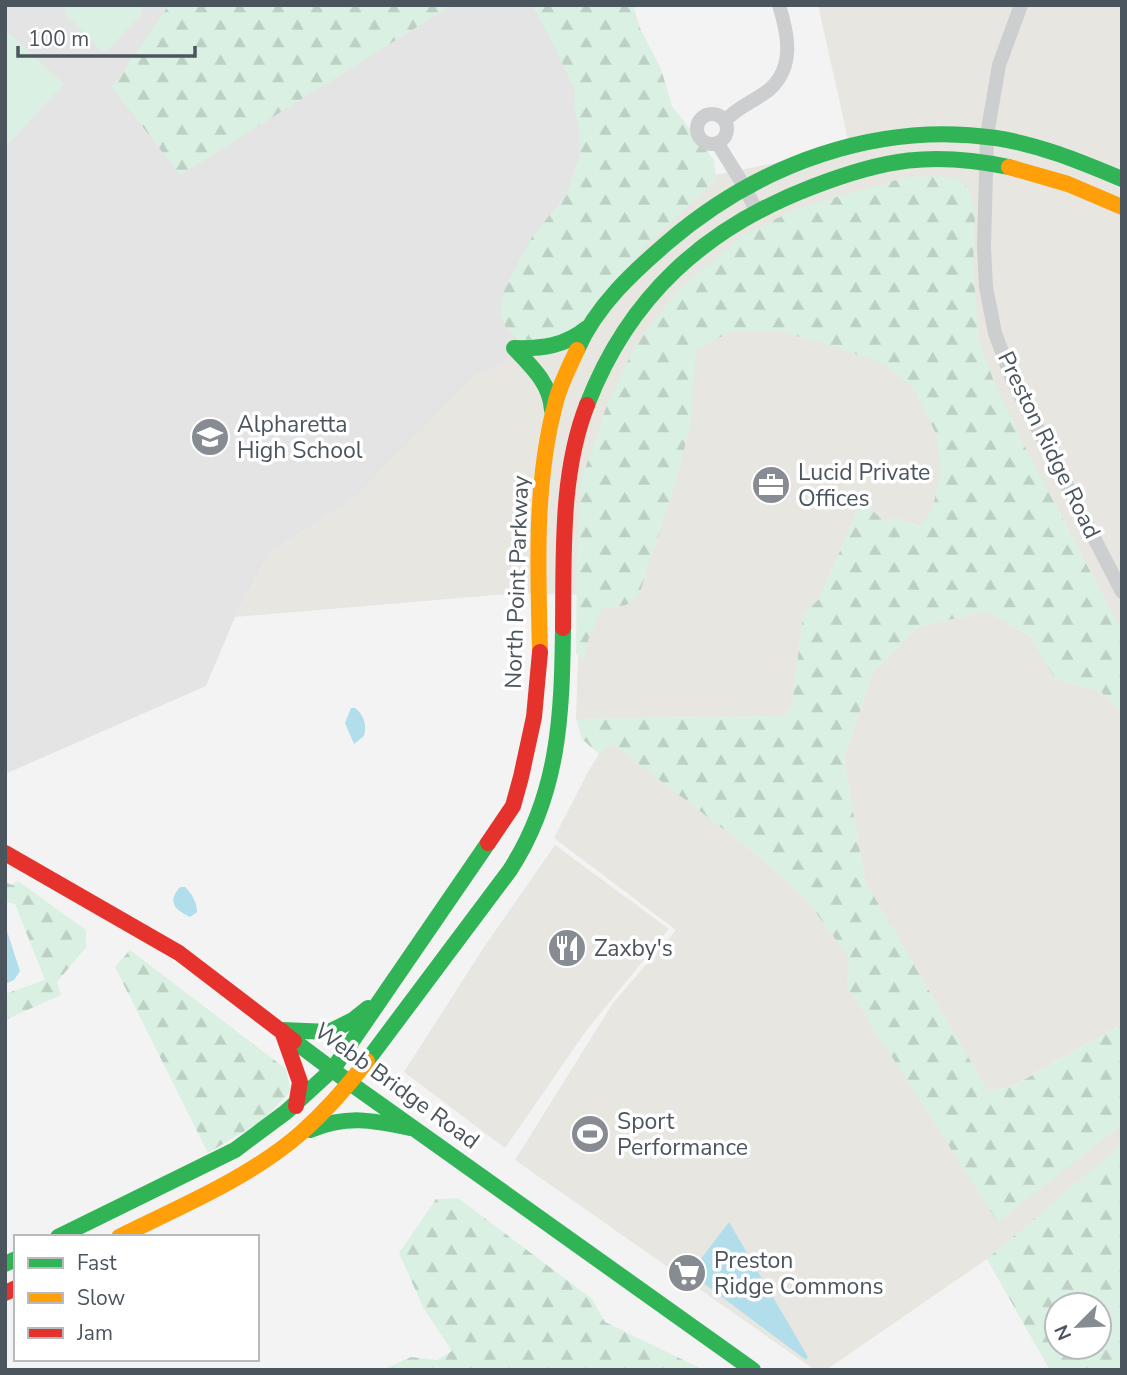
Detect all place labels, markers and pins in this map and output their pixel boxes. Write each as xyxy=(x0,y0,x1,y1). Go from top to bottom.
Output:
place label: Alpharetta High School xyxy=(237,409,363,466)
school or university icon: Alpharetta High School xyxy=(189,416,231,458)
place label: Lucid Private Offices xyxy=(798,457,930,514)
office icon: Lucid Private Offices xyxy=(750,464,792,506)
restaurant icon: Zaxby's xyxy=(546,927,588,969)
place label: Zaxby's xyxy=(594,933,673,964)
place label: Sport Performance xyxy=(617,1106,748,1163)
sports icon: Sport Performance xyxy=(569,1113,611,1155)
place label: Preston Ridge Commons xyxy=(714,1245,884,1302)
supermarket icon: Preston Ridge Commons xyxy=(666,1252,708,1294)

